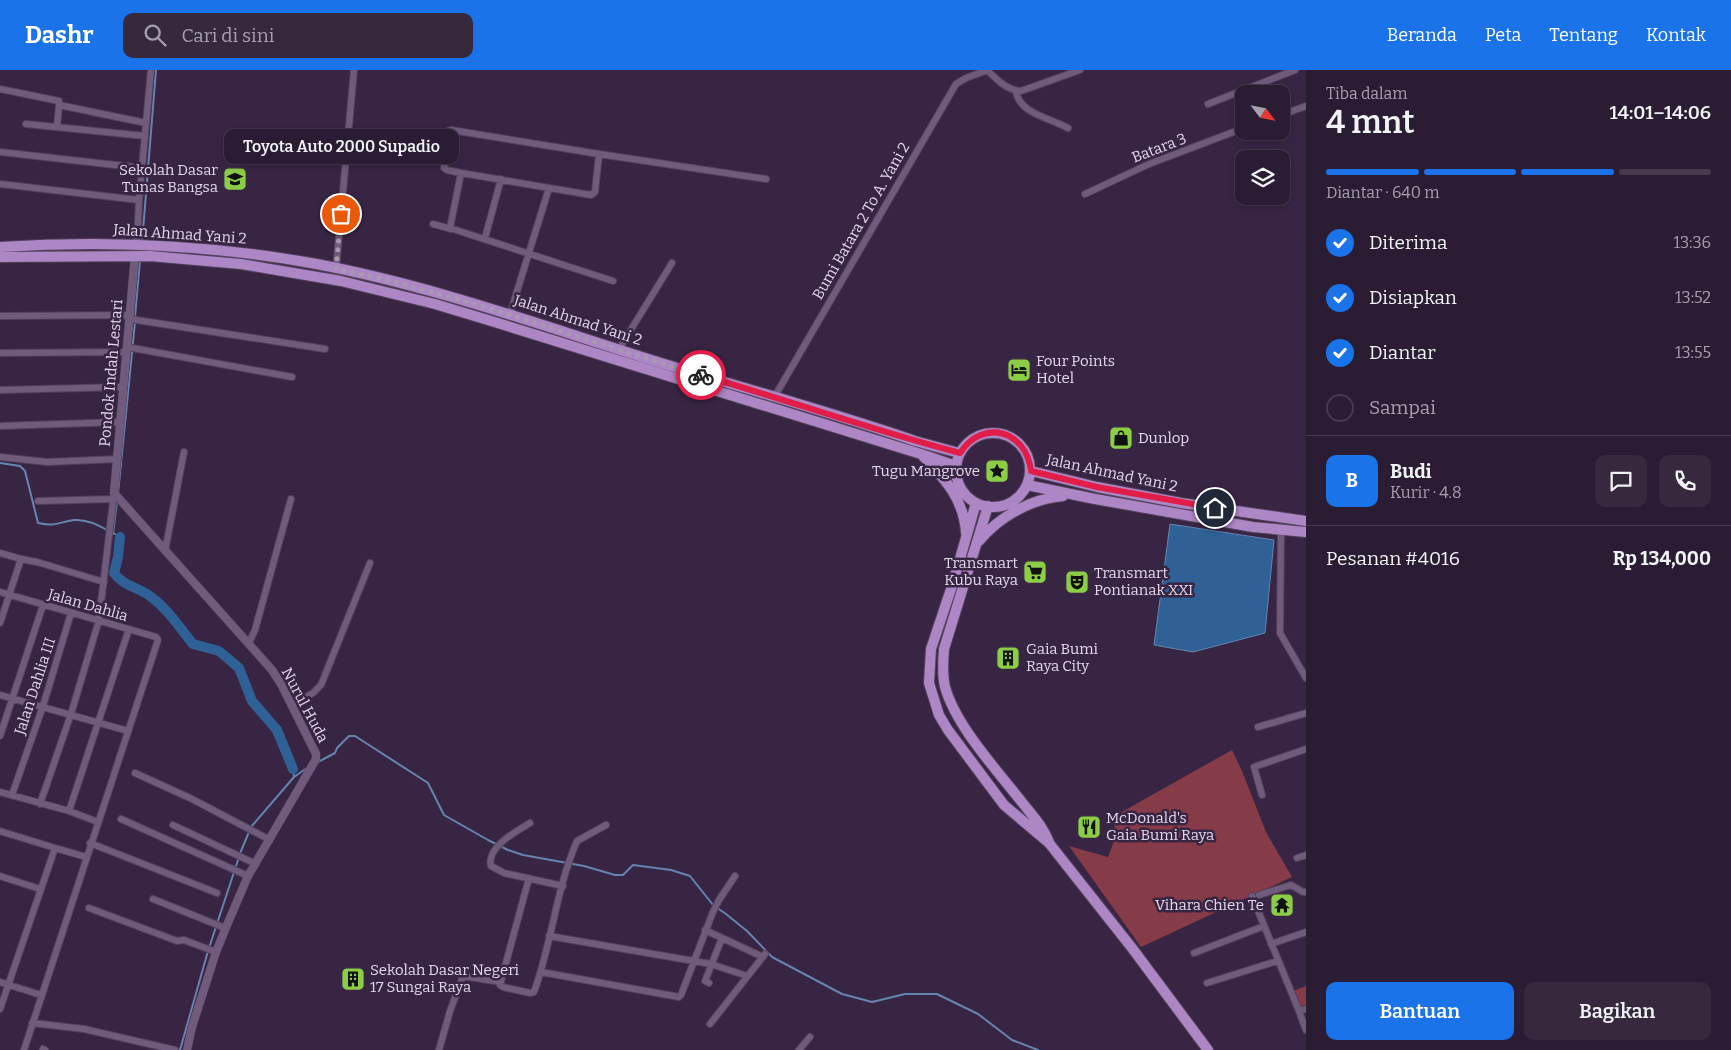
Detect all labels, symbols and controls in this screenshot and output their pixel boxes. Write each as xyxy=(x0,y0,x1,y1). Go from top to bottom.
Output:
search box xyxy=(123,13,473,58)
text: Dashr xyxy=(25,21,93,49)
icon: search xyxy=(141,21,169,49)
text: Cari di sini xyxy=(181,24,274,47)
text: Beranda xyxy=(1387,24,1457,46)
text: Peta xyxy=(1485,24,1521,46)
text: Tentang xyxy=(1549,24,1618,46)
text: Kontak xyxy=(1646,24,1706,46)
text: Tiba dalam xyxy=(1326,84,1407,103)
north arrow xyxy=(1235,85,1290,140)
map controls xyxy=(1235,85,1290,205)
text: 14:01–14:06 xyxy=(1609,101,1711,124)
text: 4 mnt xyxy=(1326,103,1415,141)
callout: Toyota Auto 2000 Supadio xyxy=(224,129,458,164)
street label: Batara 3 xyxy=(1129,129,1189,167)
text: Toyota Auto 2000 Supadio xyxy=(243,137,440,156)
street label: Bumi Batara 2 To A. Yani 2 xyxy=(809,139,913,303)
button: layers xyxy=(1235,150,1290,205)
place label: Sekolah Dasar Tunas Bangsa xyxy=(119,161,218,196)
school or university icon: Sekolah Dasar Tunas Bangsa xyxy=(222,166,248,192)
text: Diantar · 640 m xyxy=(1326,183,1439,202)
pin xyxy=(320,193,362,235)
icon: bag xyxy=(327,200,355,228)
street label: Jalan Ahmad Yani 2 xyxy=(112,220,247,248)
icon: check xyxy=(1326,229,1354,257)
text: Diterima xyxy=(1369,231,1447,254)
text: 13:36 xyxy=(1673,233,1711,252)
icon: check xyxy=(1326,284,1354,312)
text: Disiapkan xyxy=(1369,286,1457,309)
text: 13:52 xyxy=(1675,288,1711,307)
street label: Jalan Ahmad Yani 2 xyxy=(511,291,644,349)
street label: Pondok Indah Lestari xyxy=(96,298,126,447)
icon: check xyxy=(1326,339,1354,367)
text: Diantar xyxy=(1369,341,1436,364)
text: 13:55 xyxy=(1675,343,1711,362)
courier xyxy=(676,350,726,400)
place label: Four Points Hotel xyxy=(1036,352,1115,387)
hotel icon: Four Points Hotel xyxy=(1006,357,1032,383)
icon: bike xyxy=(687,361,715,389)
text: Sampai xyxy=(1369,396,1436,419)
shop icon: Dunlop xyxy=(1108,425,1134,451)
place label: Dunlop xyxy=(1138,429,1189,447)
street label: Jalan Ahmad Yani 2 xyxy=(1044,450,1179,496)
button: chat xyxy=(1595,455,1647,507)
button: phone xyxy=(1659,455,1711,507)
place icon: Tugu Mangrove xyxy=(984,458,1010,484)
text: Budi xyxy=(1390,460,1432,483)
place label: Tugu Mangrove xyxy=(872,462,980,480)
text: B xyxy=(1346,469,1358,492)
text: Kurir · 4.8 xyxy=(1390,483,1462,502)
pin xyxy=(1194,487,1236,529)
icon: home xyxy=(1201,494,1229,522)
text: Pesanan #4016 xyxy=(1326,547,1460,570)
text: Rp 134,000 xyxy=(1613,547,1711,570)
place label: Transmart Kubu Raya xyxy=(944,554,1019,589)
supermarket icon: Transmart Kubu Raya xyxy=(1022,559,1048,585)
place label: Transmart Pontianak XXI xyxy=(1094,564,1193,599)
theatre icon: Transmart Pontianak XXI xyxy=(1064,569,1090,595)
street label: Jalan Dahlia xyxy=(45,585,130,625)
street label: Jalan Dahlia III xyxy=(10,635,59,738)
place label: Gaia Bumi Raya City xyxy=(1026,640,1099,675)
building icon: Gaia Bumi Raya City xyxy=(995,645,1021,671)
street label: Nurul Huda xyxy=(278,664,332,746)
place label: McDonald's Gaia Bumi Raya xyxy=(1106,809,1214,844)
restaurant icon: McDonald's Gaia Bumi Raya xyxy=(1076,814,1102,840)
temple icon: Vihara Chien Te xyxy=(1269,892,1295,918)
place label: Vihara Chien Te xyxy=(1155,896,1264,914)
place label: Sekolah Dasar Negeri 17 Sungai Raya xyxy=(370,961,520,996)
building icon: Sekolah Dasar Negeri 17 Sungai Raya xyxy=(340,966,366,992)
button: Bantuan xyxy=(1326,982,1514,1040)
button: Bagikan xyxy=(1524,982,1711,1040)

